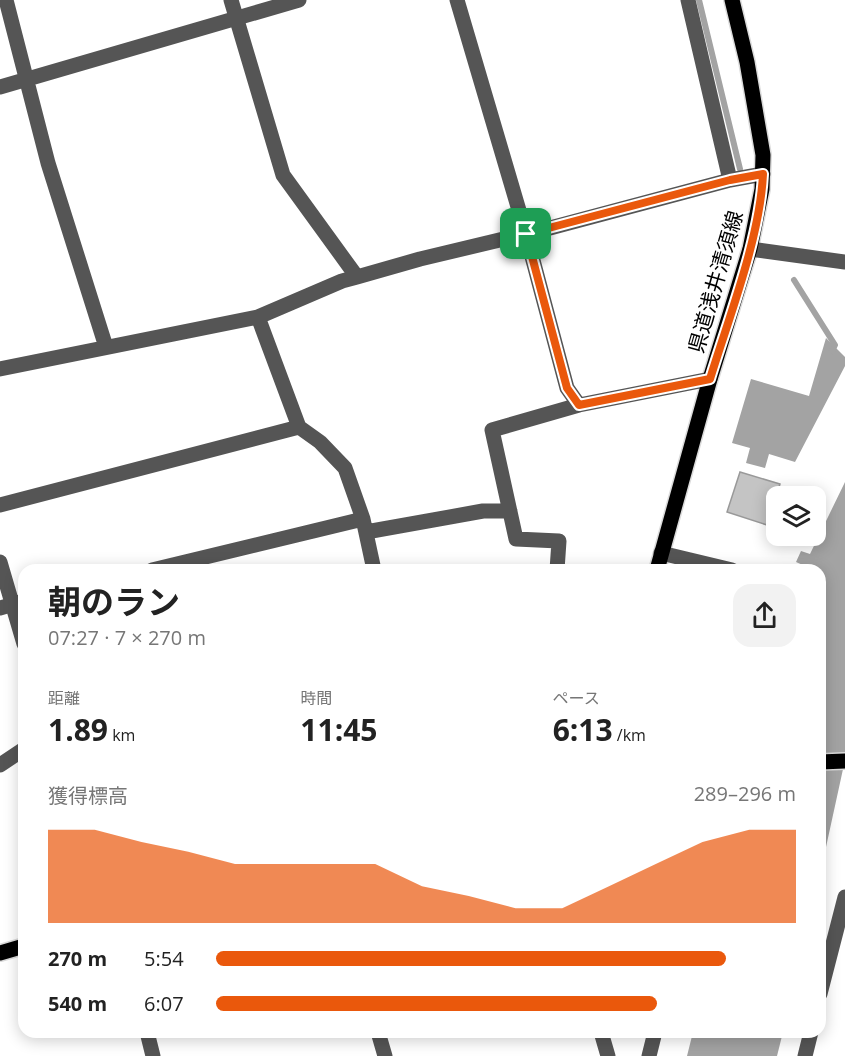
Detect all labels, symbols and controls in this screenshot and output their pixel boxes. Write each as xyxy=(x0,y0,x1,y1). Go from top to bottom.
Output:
street label: 県道浅井清須線 xyxy=(681,207,749,356)
pin xyxy=(500,208,551,259)
icon: arrive xyxy=(509,217,542,250)
map controls xyxy=(766,486,826,546)
button: layers xyxy=(766,486,826,546)
text: 朝のラン xyxy=(48,579,180,624)
button: share xyxy=(733,584,796,647)
text: 07:27 · 7 × 270 m xyxy=(48,624,206,651)
text: 距離 xyxy=(48,687,80,709)
text: 時間 xyxy=(300,687,332,709)
text: ペース xyxy=(553,687,600,709)
text: 1.89 xyxy=(48,709,108,750)
text: 11:45 xyxy=(300,709,378,750)
text: 6:13 xyxy=(553,709,613,750)
text: km xyxy=(108,724,135,746)
text: /km xyxy=(613,724,646,746)
text: 289–296 m xyxy=(694,780,796,807)
text: 獲得標高 xyxy=(48,782,128,809)
text: 270 m xyxy=(48,945,107,972)
text: 5:54 xyxy=(144,945,184,972)
text: 540 m xyxy=(48,990,107,1017)
text: 6:07 xyxy=(144,990,184,1017)

